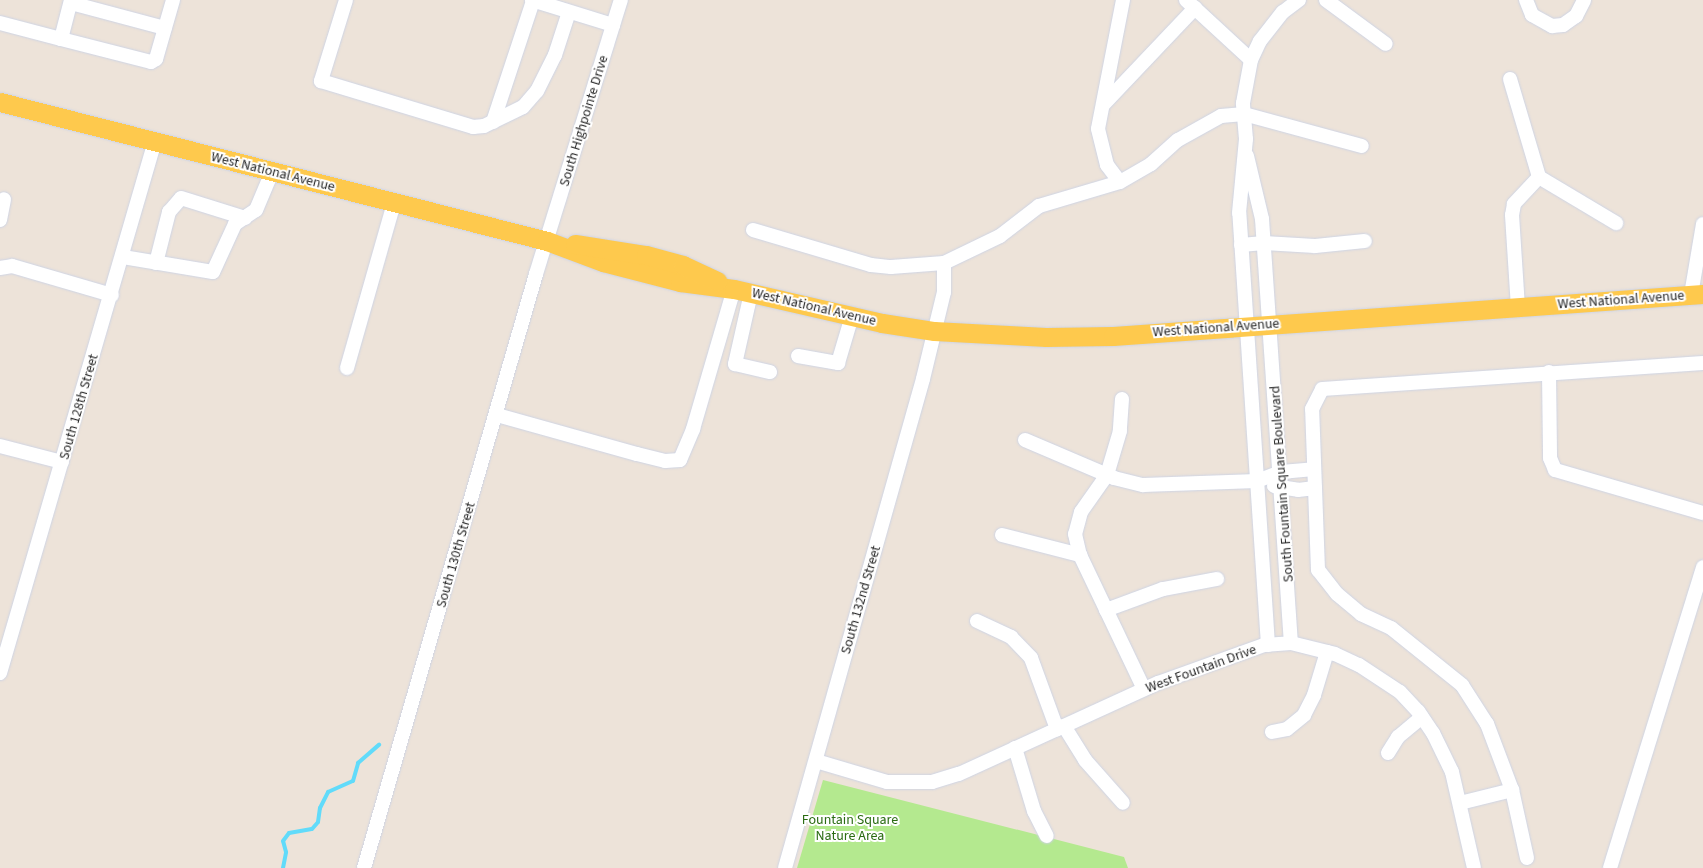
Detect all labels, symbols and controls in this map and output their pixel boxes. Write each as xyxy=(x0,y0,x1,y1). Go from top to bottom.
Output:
street label: South Highpointe Drive xyxy=(556,53,612,189)
street label: West National Avenue xyxy=(209,148,337,196)
street label: West National Avenue xyxy=(750,285,878,329)
street label: West National Avenue xyxy=(1557,287,1685,313)
street label: West National Avenue xyxy=(1152,315,1280,341)
street label: South 128th Street xyxy=(56,352,102,462)
street label: South Fountain Square Boulevard xyxy=(1267,385,1297,583)
street label: South 130th Street xyxy=(433,500,479,610)
street label: South 132nd Street xyxy=(837,544,885,656)
street label: West Fountain Drive xyxy=(1143,641,1259,697)
park label: Fountain Square Nature Area xyxy=(802,812,898,844)

